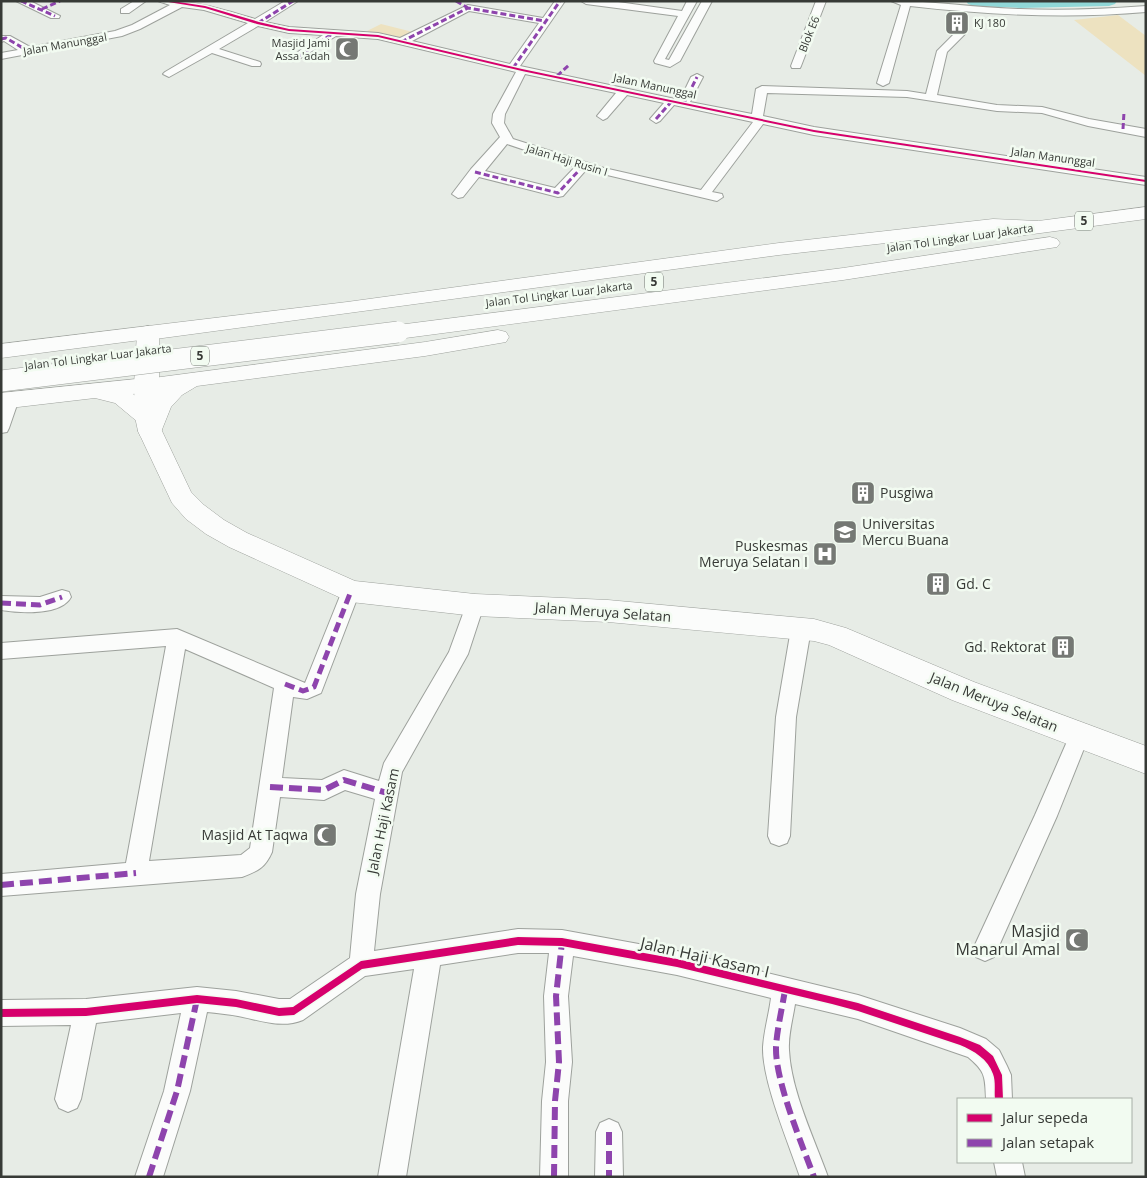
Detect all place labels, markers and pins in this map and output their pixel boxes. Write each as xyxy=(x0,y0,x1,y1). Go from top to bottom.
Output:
building icon: KJ 180 xyxy=(944,10,970,36)
place label: KJ 180 xyxy=(974,15,1005,30)
place label: Masjid Jami Assa 'adah xyxy=(272,35,330,63)
mosque icon: Masjid Jami Assa 'adah xyxy=(334,36,360,62)
building icon: Pusgiwa xyxy=(850,480,876,506)
place label: Pusgiwa xyxy=(880,483,933,502)
place label: Universitas Mercu Buana xyxy=(862,514,949,549)
school or university icon: Universitas Mercu Buana xyxy=(832,519,858,545)
place label: Puskesmas Meruya Selatan I xyxy=(699,536,808,571)
hospital icon: Puskesmas Meruya Selatan I xyxy=(812,541,838,567)
building icon: Gd. C xyxy=(925,571,951,597)
place label: Gd. C xyxy=(956,574,991,593)
building icon: Gd. Rektorat xyxy=(1050,634,1076,660)
place label: Gd. Rektorat xyxy=(964,637,1046,656)
mosque icon: Masjid At Taqwa xyxy=(312,822,338,848)
place label: Masjid At Taqwa xyxy=(202,825,308,844)
place label: Masjid Manarul Amal xyxy=(956,920,1060,960)
mosque icon: Masjid Manarul Amal xyxy=(1064,927,1090,953)

